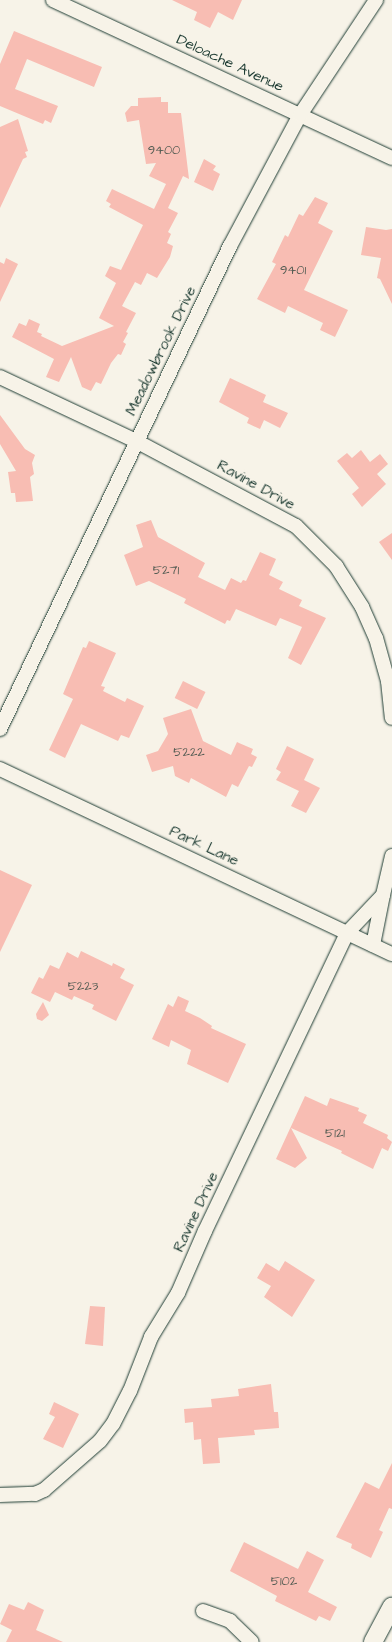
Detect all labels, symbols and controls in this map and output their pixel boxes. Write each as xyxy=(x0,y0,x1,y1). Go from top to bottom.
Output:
street label: Deloache Avenue xyxy=(174,30,286,96)
house number: 9400 xyxy=(148,142,180,158)
house number: 9401 xyxy=(280,262,306,278)
street label: Meadowbrook Drive xyxy=(122,284,200,418)
street label: Ravine Drive xyxy=(214,456,298,514)
house number: 5271 xyxy=(153,562,179,578)
house number: 5222 xyxy=(173,744,205,760)
street label: Park Lane xyxy=(167,822,241,870)
house number: 5223 xyxy=(68,978,98,994)
house number: 5121 xyxy=(325,1125,345,1141)
street label: Ravine Drive xyxy=(170,1169,222,1255)
house number: 5102 xyxy=(271,1573,297,1589)

